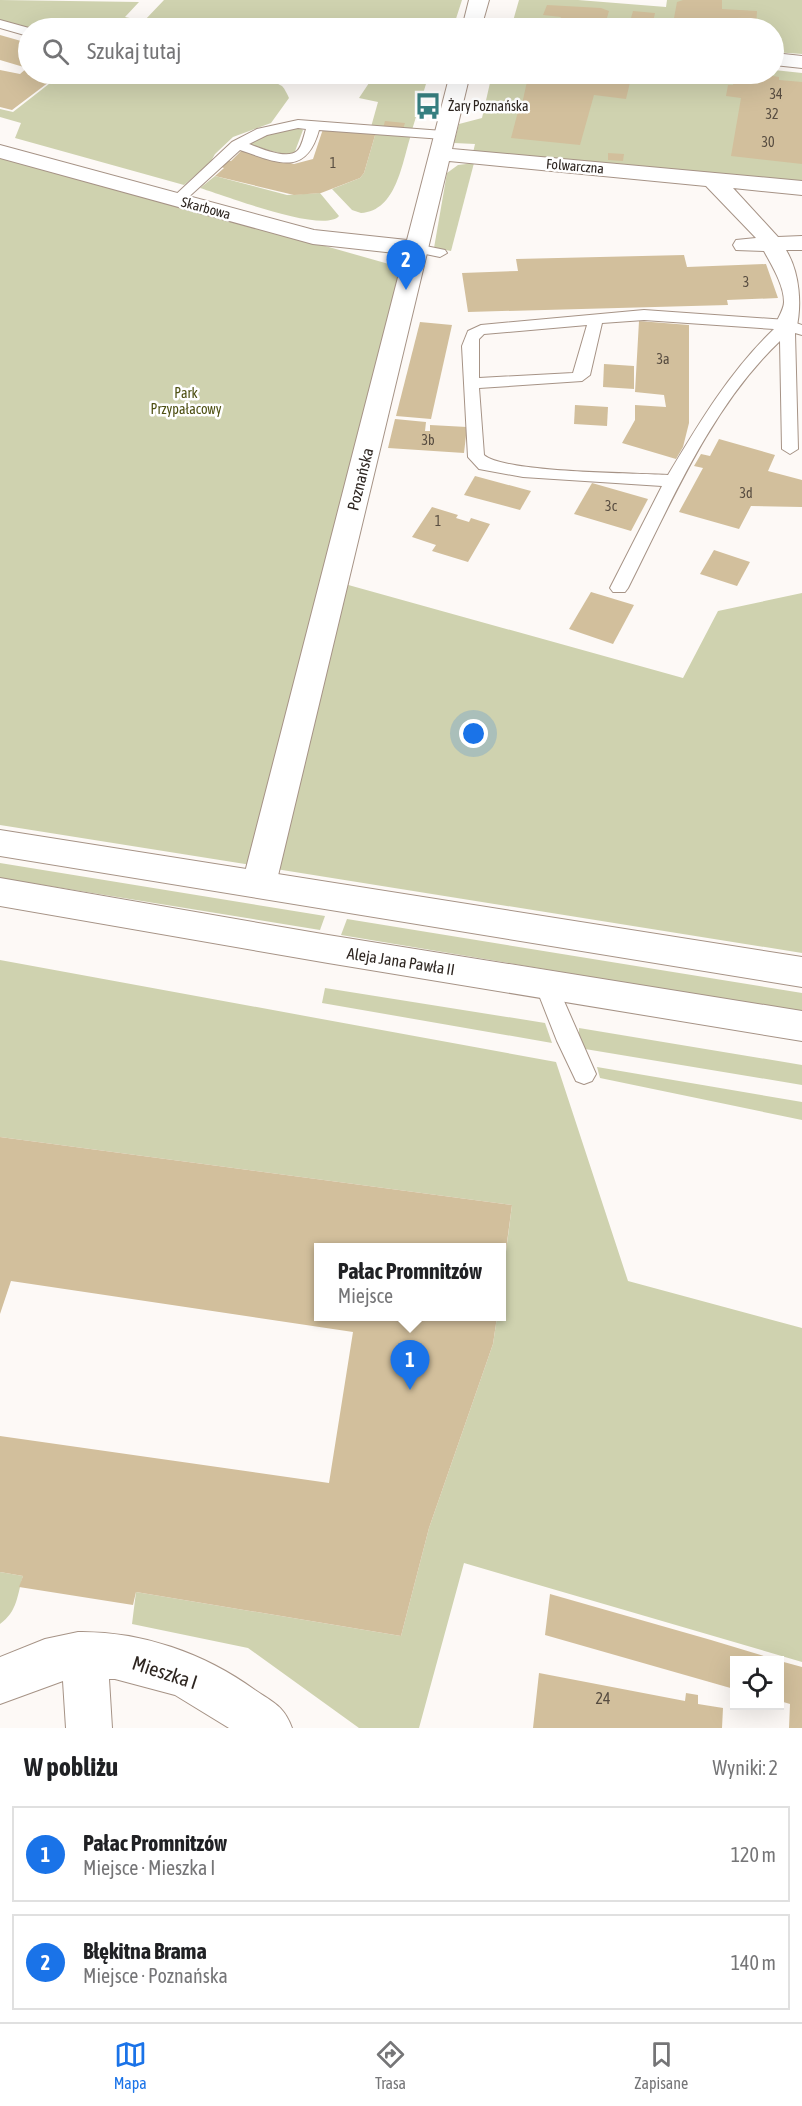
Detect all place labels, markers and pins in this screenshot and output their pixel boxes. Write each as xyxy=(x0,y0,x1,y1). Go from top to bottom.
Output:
bus stop icon: Żary Poznańska xyxy=(413,91,443,121)
place label: Żary Poznańska xyxy=(448,98,529,114)
pin: 2 xyxy=(386,240,426,290)
pin: 1 xyxy=(390,1340,430,1390)

